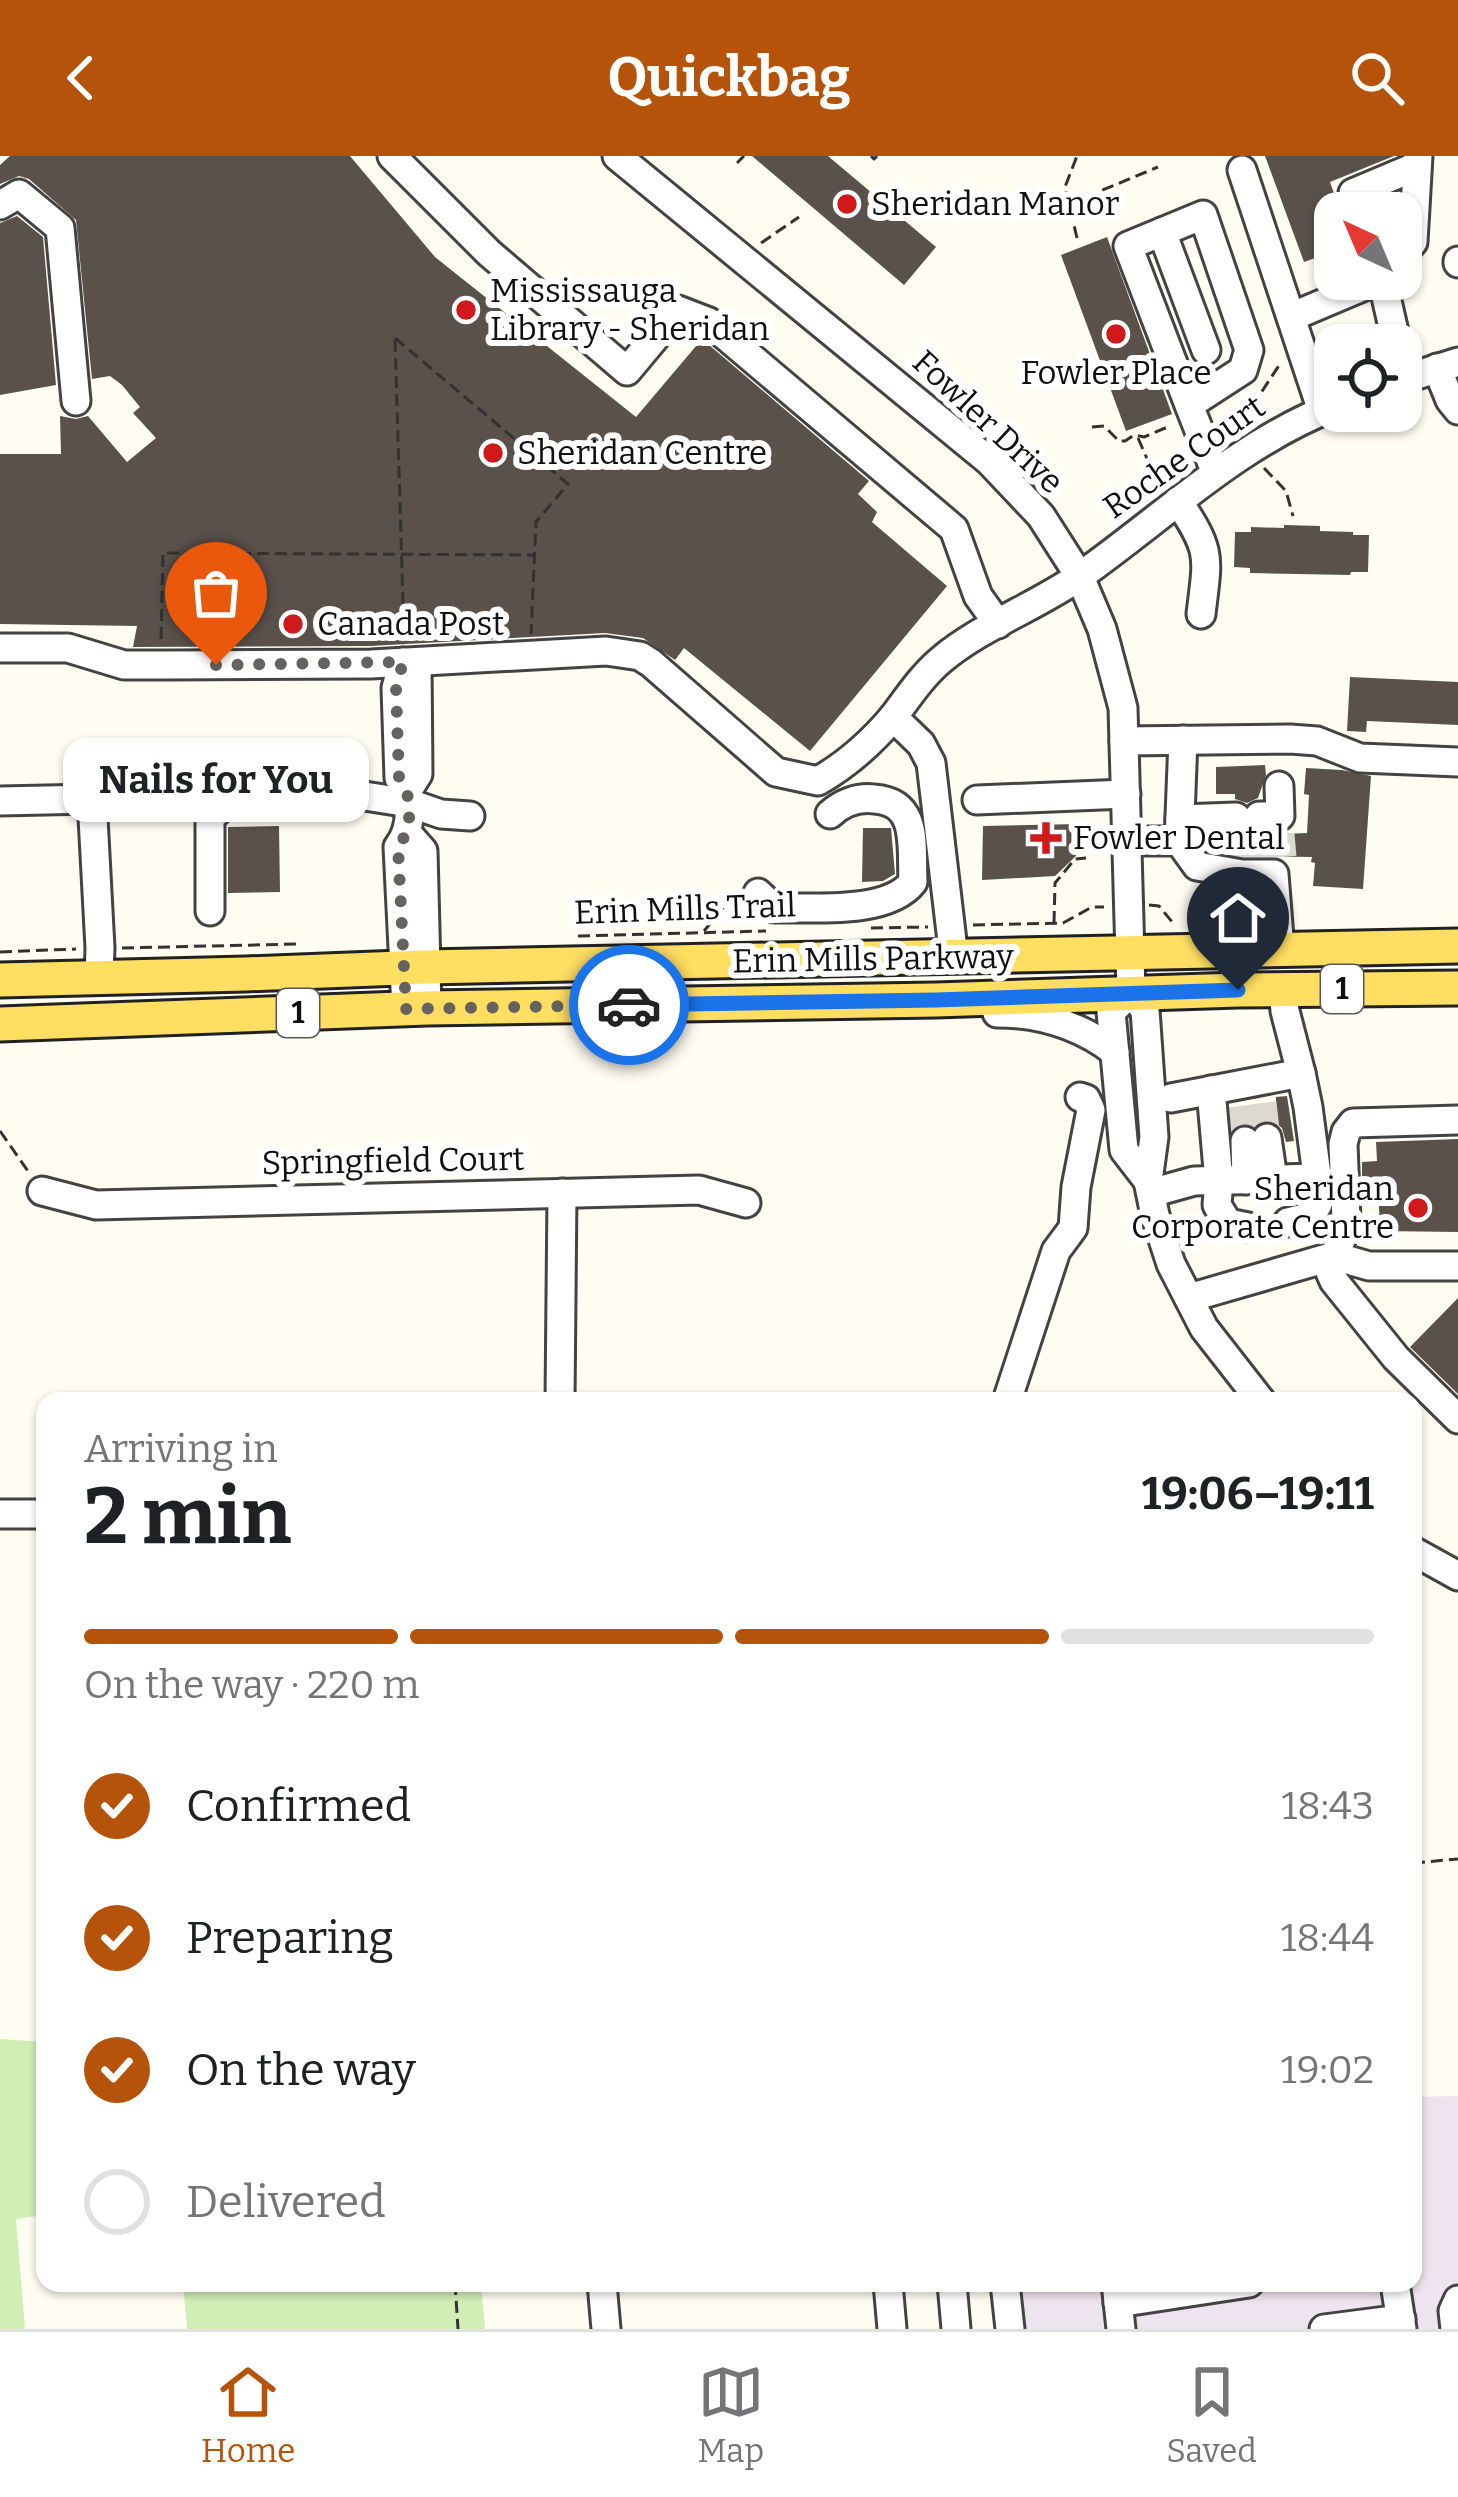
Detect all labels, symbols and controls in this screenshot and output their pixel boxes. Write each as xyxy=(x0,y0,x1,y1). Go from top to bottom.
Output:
icon: back xyxy=(48,45,114,111)
icon: search xyxy=(1344,45,1410,111)
text: Quickbag xyxy=(607,46,851,110)
place label: Sheridan Manor xyxy=(871,184,1120,224)
marker: Sheridan Manor xyxy=(834,191,860,217)
north arrow xyxy=(1314,192,1422,300)
map controls xyxy=(1314,192,1422,432)
place label: Mississauga Library - Sheridan xyxy=(490,271,770,349)
marker: Mississauga Library - Sheridan xyxy=(453,297,479,323)
marker: Fowler Place xyxy=(1103,321,1129,347)
button: locate xyxy=(1314,324,1422,432)
street label: Fowler Drive xyxy=(904,342,1072,502)
place label: Fowler Place xyxy=(1021,353,1211,393)
street label: Roche Court xyxy=(1096,387,1272,527)
place label: Sheridan Centre xyxy=(517,433,767,473)
marker: Sheridan Centre xyxy=(480,440,506,466)
pin xyxy=(165,542,267,665)
icon: bag xyxy=(183,560,249,626)
place label: Canada Post xyxy=(317,604,504,644)
marker: Canada Post xyxy=(280,611,306,637)
callout: Nails for You xyxy=(63,737,369,821)
text: Nails for You xyxy=(99,757,333,803)
place label: Fowler Dental xyxy=(1073,818,1285,858)
marker: Fowler Dental xyxy=(1030,822,1062,854)
pin xyxy=(1187,867,1289,990)
street label: Erin Mills Trail xyxy=(574,885,796,933)
icon: home xyxy=(1205,885,1271,951)
street label: Erin Mills Parkway xyxy=(732,937,1015,981)
courier xyxy=(569,945,689,1065)
road number: 1 xyxy=(1321,965,1363,1013)
icon: car xyxy=(596,972,662,1038)
road number: 1 xyxy=(277,989,319,1037)
street label: Springfield Court xyxy=(261,1139,525,1183)
place label: Sheridan Corporate Centre xyxy=(1131,1169,1394,1247)
marker: Sheridan Corporate Centre xyxy=(1405,1195,1431,1221)
text: Arriving in xyxy=(84,1426,278,1472)
text: 19:06–19:11 xyxy=(1142,1467,1374,1521)
text: 2 min xyxy=(84,1470,291,1564)
text: On the way · 220 m xyxy=(84,1662,420,1708)
icon: check xyxy=(84,1773,150,1839)
text: Confirmed xyxy=(186,1779,411,1833)
text: 18:43 xyxy=(1281,1783,1374,1829)
icon: check xyxy=(84,1905,150,1971)
text: Preparing xyxy=(186,1911,394,1965)
text: 18:44 xyxy=(1281,1915,1374,1961)
icon: check xyxy=(84,2037,150,2103)
text: On the way xyxy=(186,2043,416,2097)
text: 19:02 xyxy=(1281,2047,1374,2093)
text: Delivered xyxy=(186,2175,386,2229)
tab: Home xyxy=(201,2359,295,2471)
tab: Map xyxy=(697,2359,764,2471)
tab: Saved xyxy=(1166,2359,1257,2471)

